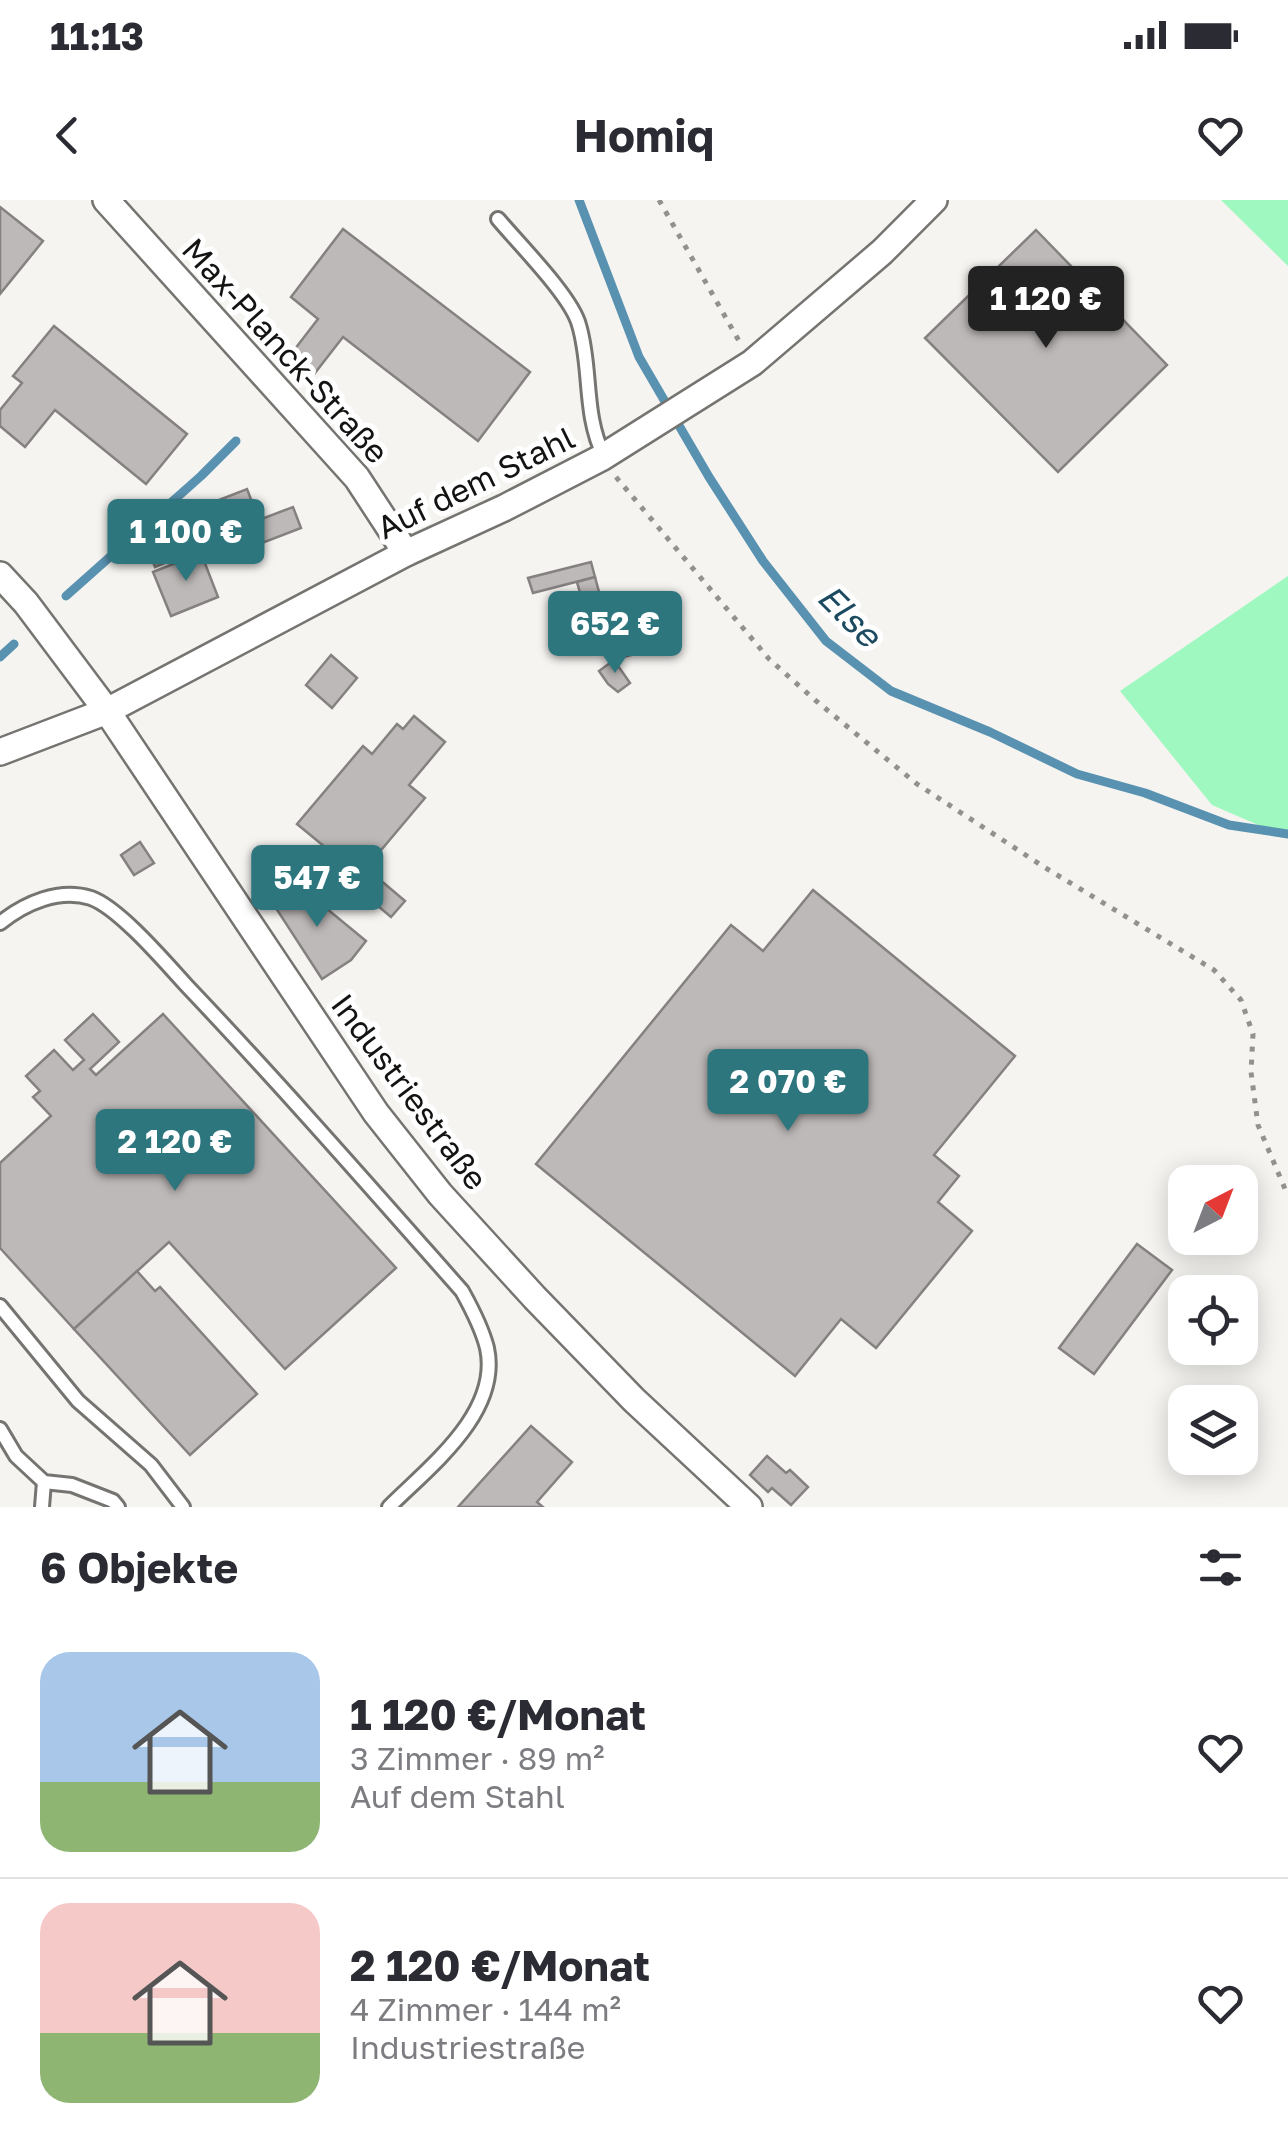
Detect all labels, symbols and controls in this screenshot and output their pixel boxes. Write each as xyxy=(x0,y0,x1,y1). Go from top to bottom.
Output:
text: 11:13 xyxy=(50,13,144,58)
icon: back xyxy=(40,108,95,163)
text: Homiq xyxy=(574,108,714,162)
icon: heart xyxy=(1193,108,1248,163)
street label: Max-Planck-Straße xyxy=(175,230,397,471)
pin: 1 120 € xyxy=(954,266,1138,351)
text: 1 120 € xyxy=(990,279,1102,317)
street label: Auf dem Stahl xyxy=(371,418,581,546)
pin: 1 100 € xyxy=(94,499,278,584)
text: 1 100 € xyxy=(129,512,243,550)
water label: Else xyxy=(810,575,892,657)
pin: 652 € xyxy=(545,591,685,676)
text: 652 € xyxy=(570,604,660,642)
pin: 547 € xyxy=(247,845,387,930)
text: 547 € xyxy=(273,858,361,896)
street label: Industriestraße xyxy=(324,986,496,1197)
pin: 2 070 € xyxy=(696,1049,880,1134)
text: 2 070 € xyxy=(729,1062,847,1100)
pin: 2 120 € xyxy=(83,1109,267,1194)
text: 2 120 € xyxy=(118,1122,232,1160)
north arrow xyxy=(1168,1165,1258,1255)
map controls xyxy=(1168,1165,1258,1475)
button: locate xyxy=(1168,1275,1258,1365)
button: layers xyxy=(1168,1385,1258,1475)
icon: filters xyxy=(1193,1540,1248,1595)
text: 6 Objekte xyxy=(40,1542,238,1592)
text: 1 120 €/Monat xyxy=(350,1689,646,1739)
icon: home xyxy=(120,1692,240,1812)
icon: heart xyxy=(1193,1725,1248,1780)
text: 3 Zimmer · 89 m² xyxy=(350,1739,605,1777)
text: Auf dem Stahl xyxy=(350,1777,565,1815)
text: 2 120 €/Monat xyxy=(350,1940,650,1990)
icon: home xyxy=(120,1943,240,2063)
icon: heart xyxy=(1193,1976,1248,2031)
text: 4 Zimmer · 144 m² xyxy=(350,1990,621,2028)
text: Industriestraße xyxy=(350,2028,585,2066)

